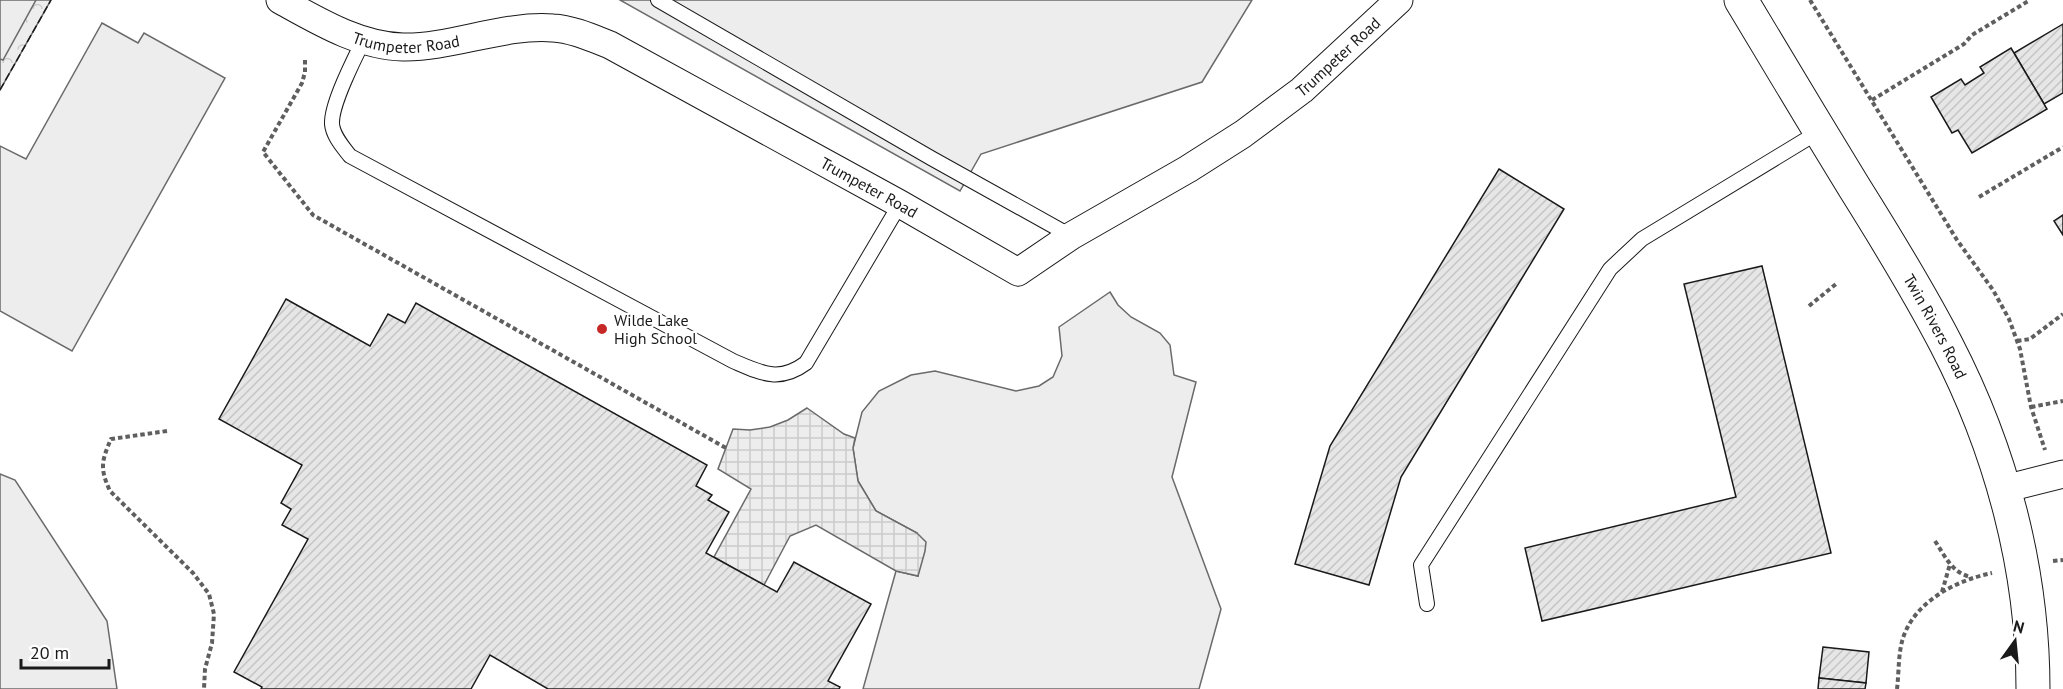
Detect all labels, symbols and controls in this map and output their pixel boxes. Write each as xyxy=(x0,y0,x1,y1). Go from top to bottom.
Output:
street label: Trumpeter Road xyxy=(1292,13,1384,101)
street label: Trumpeter Road xyxy=(350,27,461,57)
street label: Trumpeter Road xyxy=(817,152,921,222)
street label: Twin Rivers Road xyxy=(1899,270,1972,382)
place label: Wilde Lake High School xyxy=(614,310,697,348)
marker: Wilde Lake High School xyxy=(595,322,609,336)
north arrow xyxy=(1985,611,2045,671)
text: N xyxy=(2011,615,2027,638)
scale bar xyxy=(21,632,110,670)
text: 20 m xyxy=(30,641,69,664)

